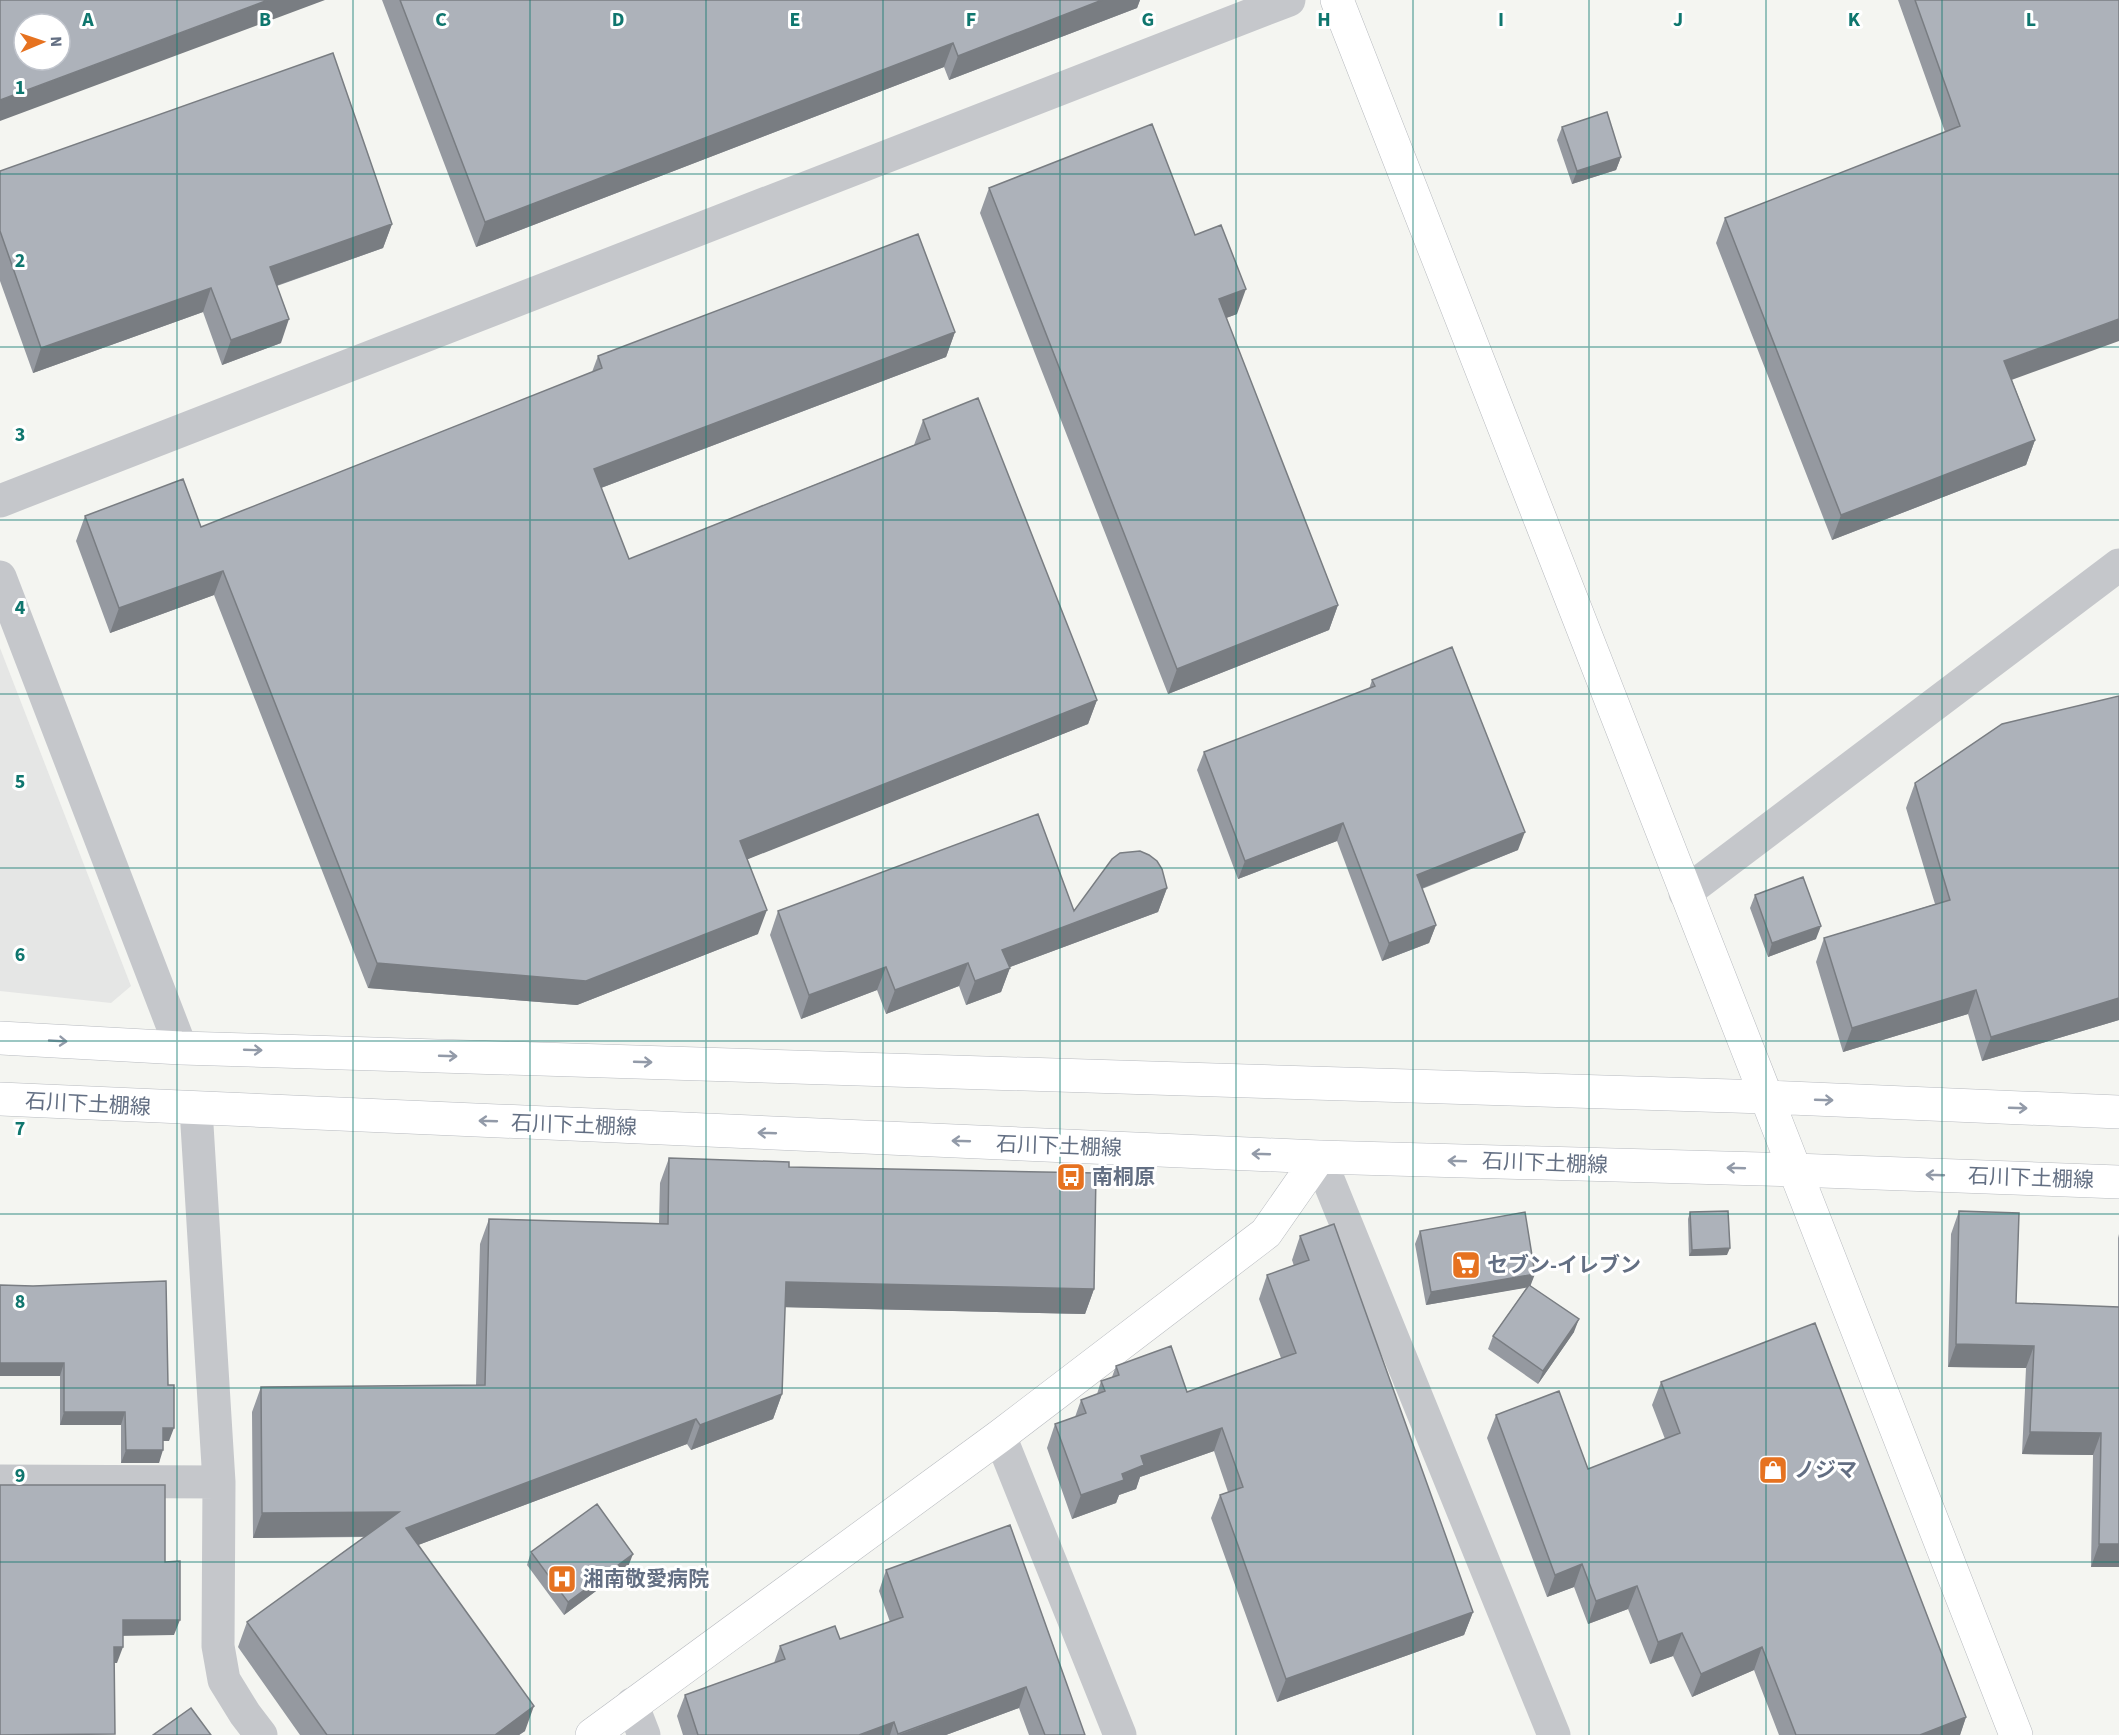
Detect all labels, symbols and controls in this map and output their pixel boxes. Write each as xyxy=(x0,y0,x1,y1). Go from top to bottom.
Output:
text: A xyxy=(81,6,94,34)
text: B xyxy=(259,6,271,34)
text: C xyxy=(435,6,447,34)
text: D xyxy=(612,6,624,34)
text: E xyxy=(790,6,800,34)
text: F xyxy=(966,6,976,34)
text: G xyxy=(1142,6,1154,34)
text: H xyxy=(1317,6,1331,34)
text: I xyxy=(1498,6,1504,34)
text: J xyxy=(1673,6,1683,34)
text: K xyxy=(1848,6,1861,34)
text: L xyxy=(2026,6,2036,34)
north arrow xyxy=(12,12,72,72)
text: N xyxy=(45,36,67,47)
text: 1 xyxy=(15,74,25,102)
text: 2 xyxy=(15,247,25,275)
text: 3 xyxy=(15,421,25,449)
text: 4 xyxy=(15,594,26,622)
text: 5 xyxy=(15,768,25,796)
text: 6 xyxy=(15,941,25,969)
one-way arrow xyxy=(48,1036,68,1047)
one-way arrow xyxy=(243,1045,263,1056)
one-way arrow xyxy=(438,1051,458,1062)
one-way arrow xyxy=(633,1057,652,1068)
street label: 石川下土棚線 xyxy=(24,1086,152,1122)
one-way arrow xyxy=(1813,1094,1833,1105)
one-way arrow xyxy=(2008,1102,2028,1113)
street label: 石川下土棚線 xyxy=(511,1108,637,1142)
text: 7 xyxy=(15,1115,25,1143)
one-way arrow xyxy=(478,1116,498,1127)
one-way arrow xyxy=(757,1128,777,1139)
street label: 石川下土棚線 xyxy=(996,1129,1122,1163)
one-way arrow xyxy=(952,1136,972,1147)
street label: 石川下土棚線 xyxy=(1482,1146,1608,1180)
one-way arrow xyxy=(1252,1149,1272,1160)
one-way arrow xyxy=(1448,1155,1468,1166)
bus stop icon: 南桐原 xyxy=(1055,1161,1087,1193)
street label: 石川下土棚線 xyxy=(1968,1161,2094,1195)
place label: 南桐原 xyxy=(1092,1162,1155,1192)
one-way arrow xyxy=(1727,1162,1747,1174)
one-way arrow xyxy=(1925,1169,1945,1180)
supermarket icon: セブン-イレブン xyxy=(1450,1249,1482,1281)
place label: セブン-イレブン xyxy=(1487,1250,1641,1280)
text: 8 xyxy=(15,1288,25,1316)
shop icon: ノジマ xyxy=(1757,1454,1789,1486)
place label: ノジマ xyxy=(1794,1455,1857,1485)
text: 9 xyxy=(15,1462,25,1490)
hospital icon: 湘南敬愛病院 xyxy=(546,1563,578,1595)
place label: 湘南敬愛病院 xyxy=(583,1564,709,1594)

